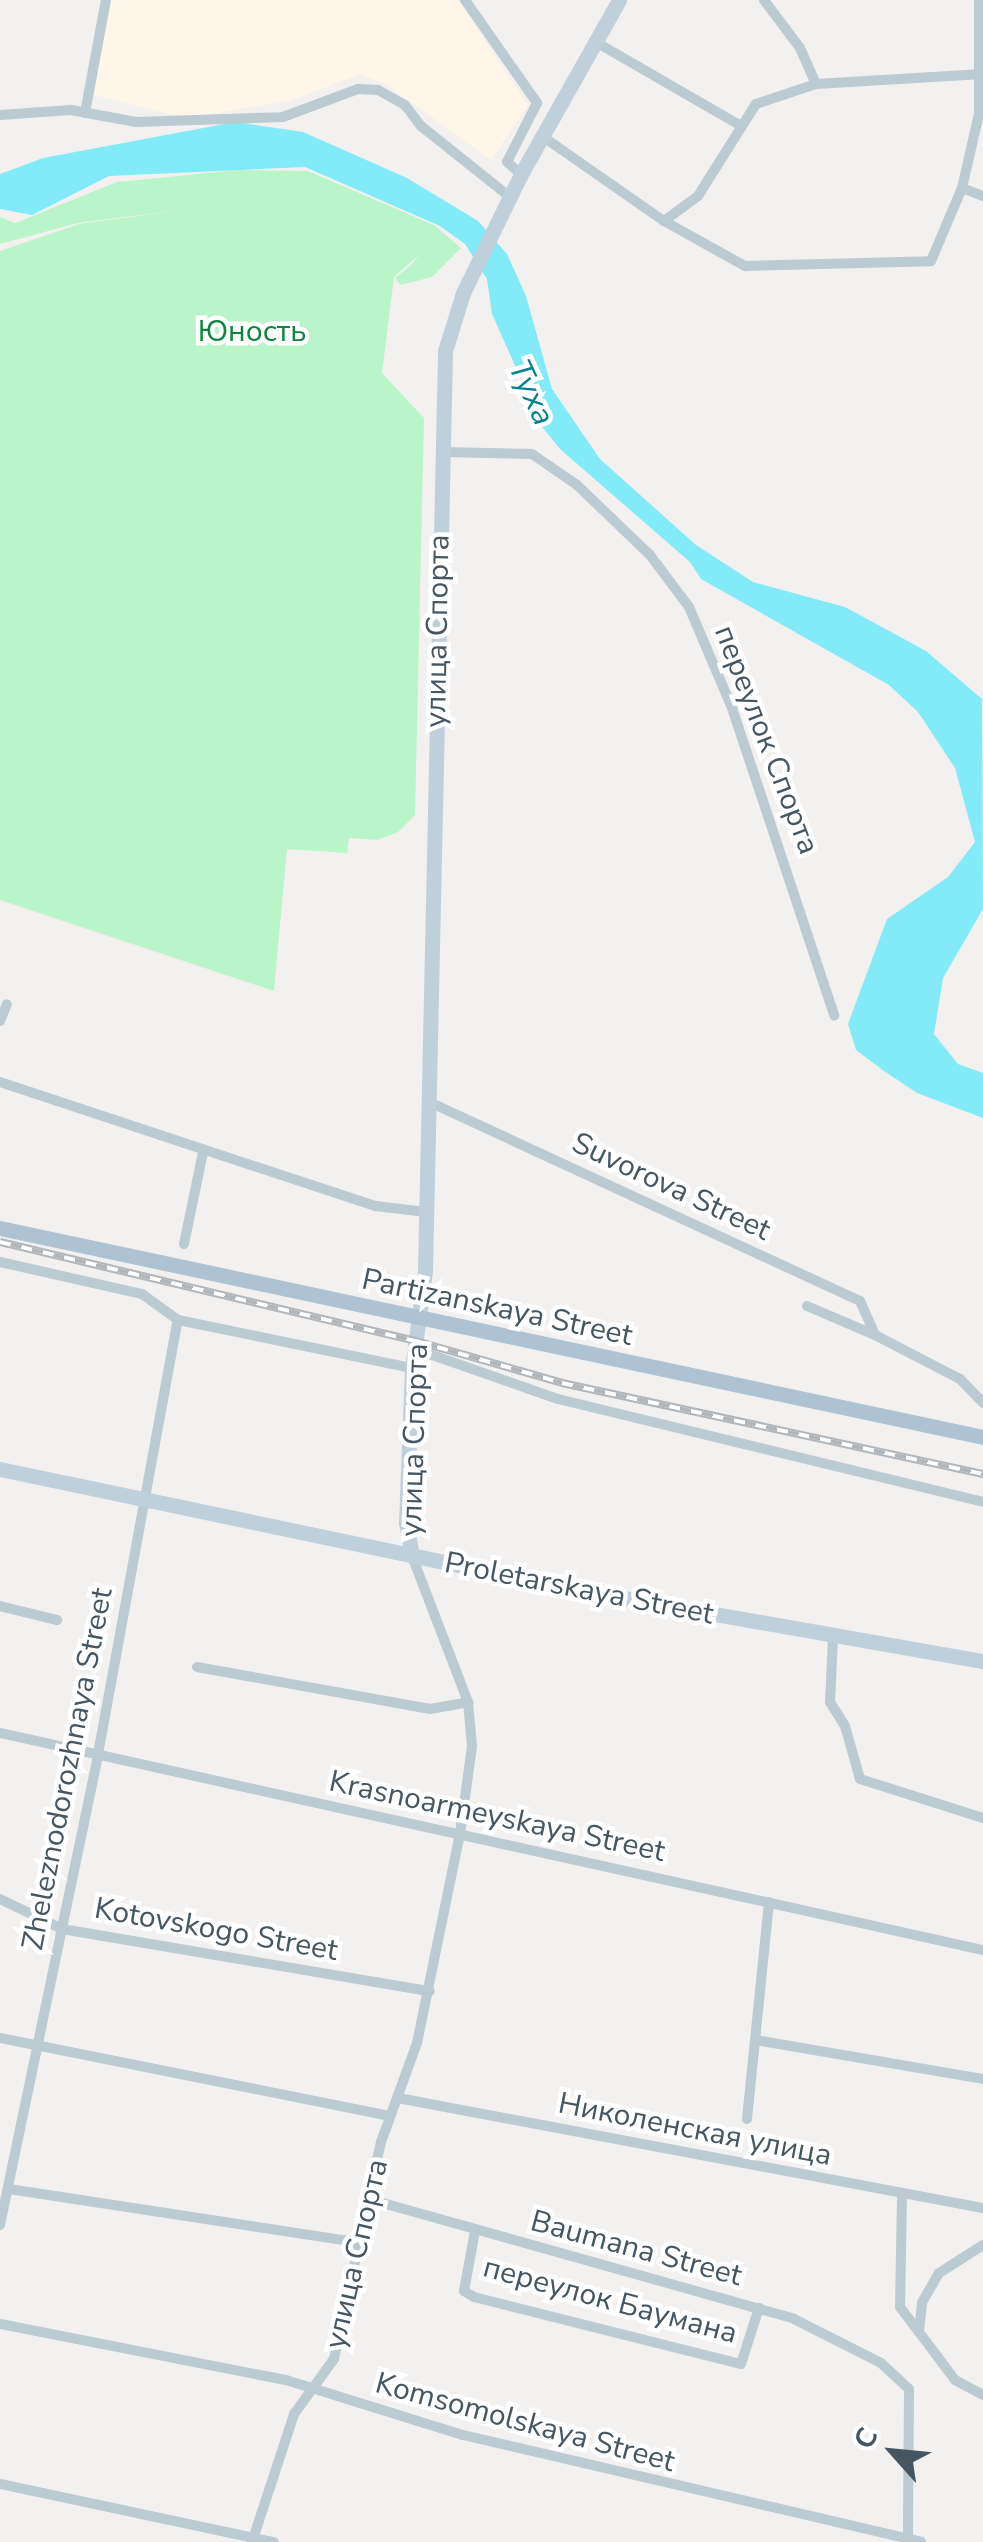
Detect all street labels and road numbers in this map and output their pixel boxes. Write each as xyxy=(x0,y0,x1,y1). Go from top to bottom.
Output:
street label: улица Спорта xyxy=(418,534,458,728)
street label: переулок Спорта xyxy=(706,621,826,859)
street label: Suvorova Street xyxy=(566,1125,776,1249)
street label: Partizanskaya Street xyxy=(359,1262,635,1354)
street label: улица Спорта xyxy=(394,1343,436,1537)
street label: Proletarskaya Street xyxy=(441,1545,717,1633)
street label: Zheleznodorozhnaya Street xyxy=(15,1585,121,1953)
street label: Krasnoarmeyskaya Street xyxy=(326,1764,668,1870)
street label: Kotovskogo Street xyxy=(92,1891,340,1969)
street label: Николенская улица xyxy=(555,2086,835,2174)
street label: улица Спорта xyxy=(318,2156,396,2352)
street label: Baumana Street xyxy=(526,2204,746,2294)
street label: переулок Баумана xyxy=(479,2250,741,2352)
street label: Komsomolskaya Street xyxy=(371,2366,679,2480)

